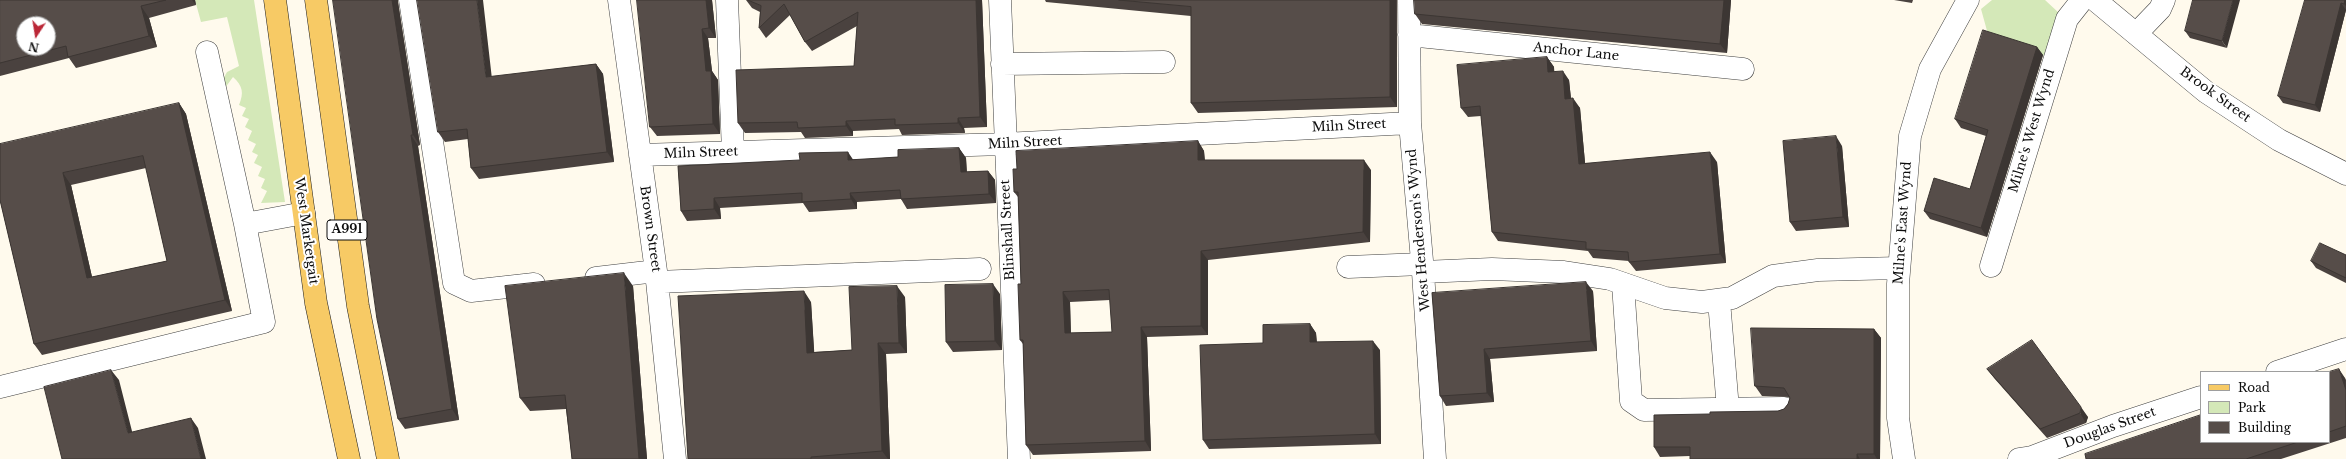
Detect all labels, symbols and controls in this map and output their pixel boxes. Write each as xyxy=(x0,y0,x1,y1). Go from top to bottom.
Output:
north arrow xyxy=(16,16,56,56)
text: N xyxy=(27,39,40,55)
street label: Anchor Lane xyxy=(1532,40,1620,64)
street label: Brook Street xyxy=(2176,64,2254,126)
street label: Milne's West Wynd xyxy=(2006,67,2058,195)
street label: Miln Street xyxy=(1311,116,1387,136)
street label: Miln Street xyxy=(987,133,1063,153)
street label: Miln Street xyxy=(663,144,739,162)
street label: West Henderson's Wynd xyxy=(1404,148,1434,312)
street label: Milne's East Wynd xyxy=(1891,161,1915,285)
street label: West Marketgait xyxy=(291,176,321,286)
street label: Blinshall Street xyxy=(998,179,1018,281)
street label: Brown Street xyxy=(636,185,664,273)
road number: A991 xyxy=(327,220,367,240)
legend xyxy=(2200,371,2330,443)
text: Road xyxy=(2238,380,2270,395)
text: Park xyxy=(2238,400,2266,415)
street label: Douglas Street xyxy=(2062,404,2158,452)
text: Building xyxy=(2238,420,2291,435)

